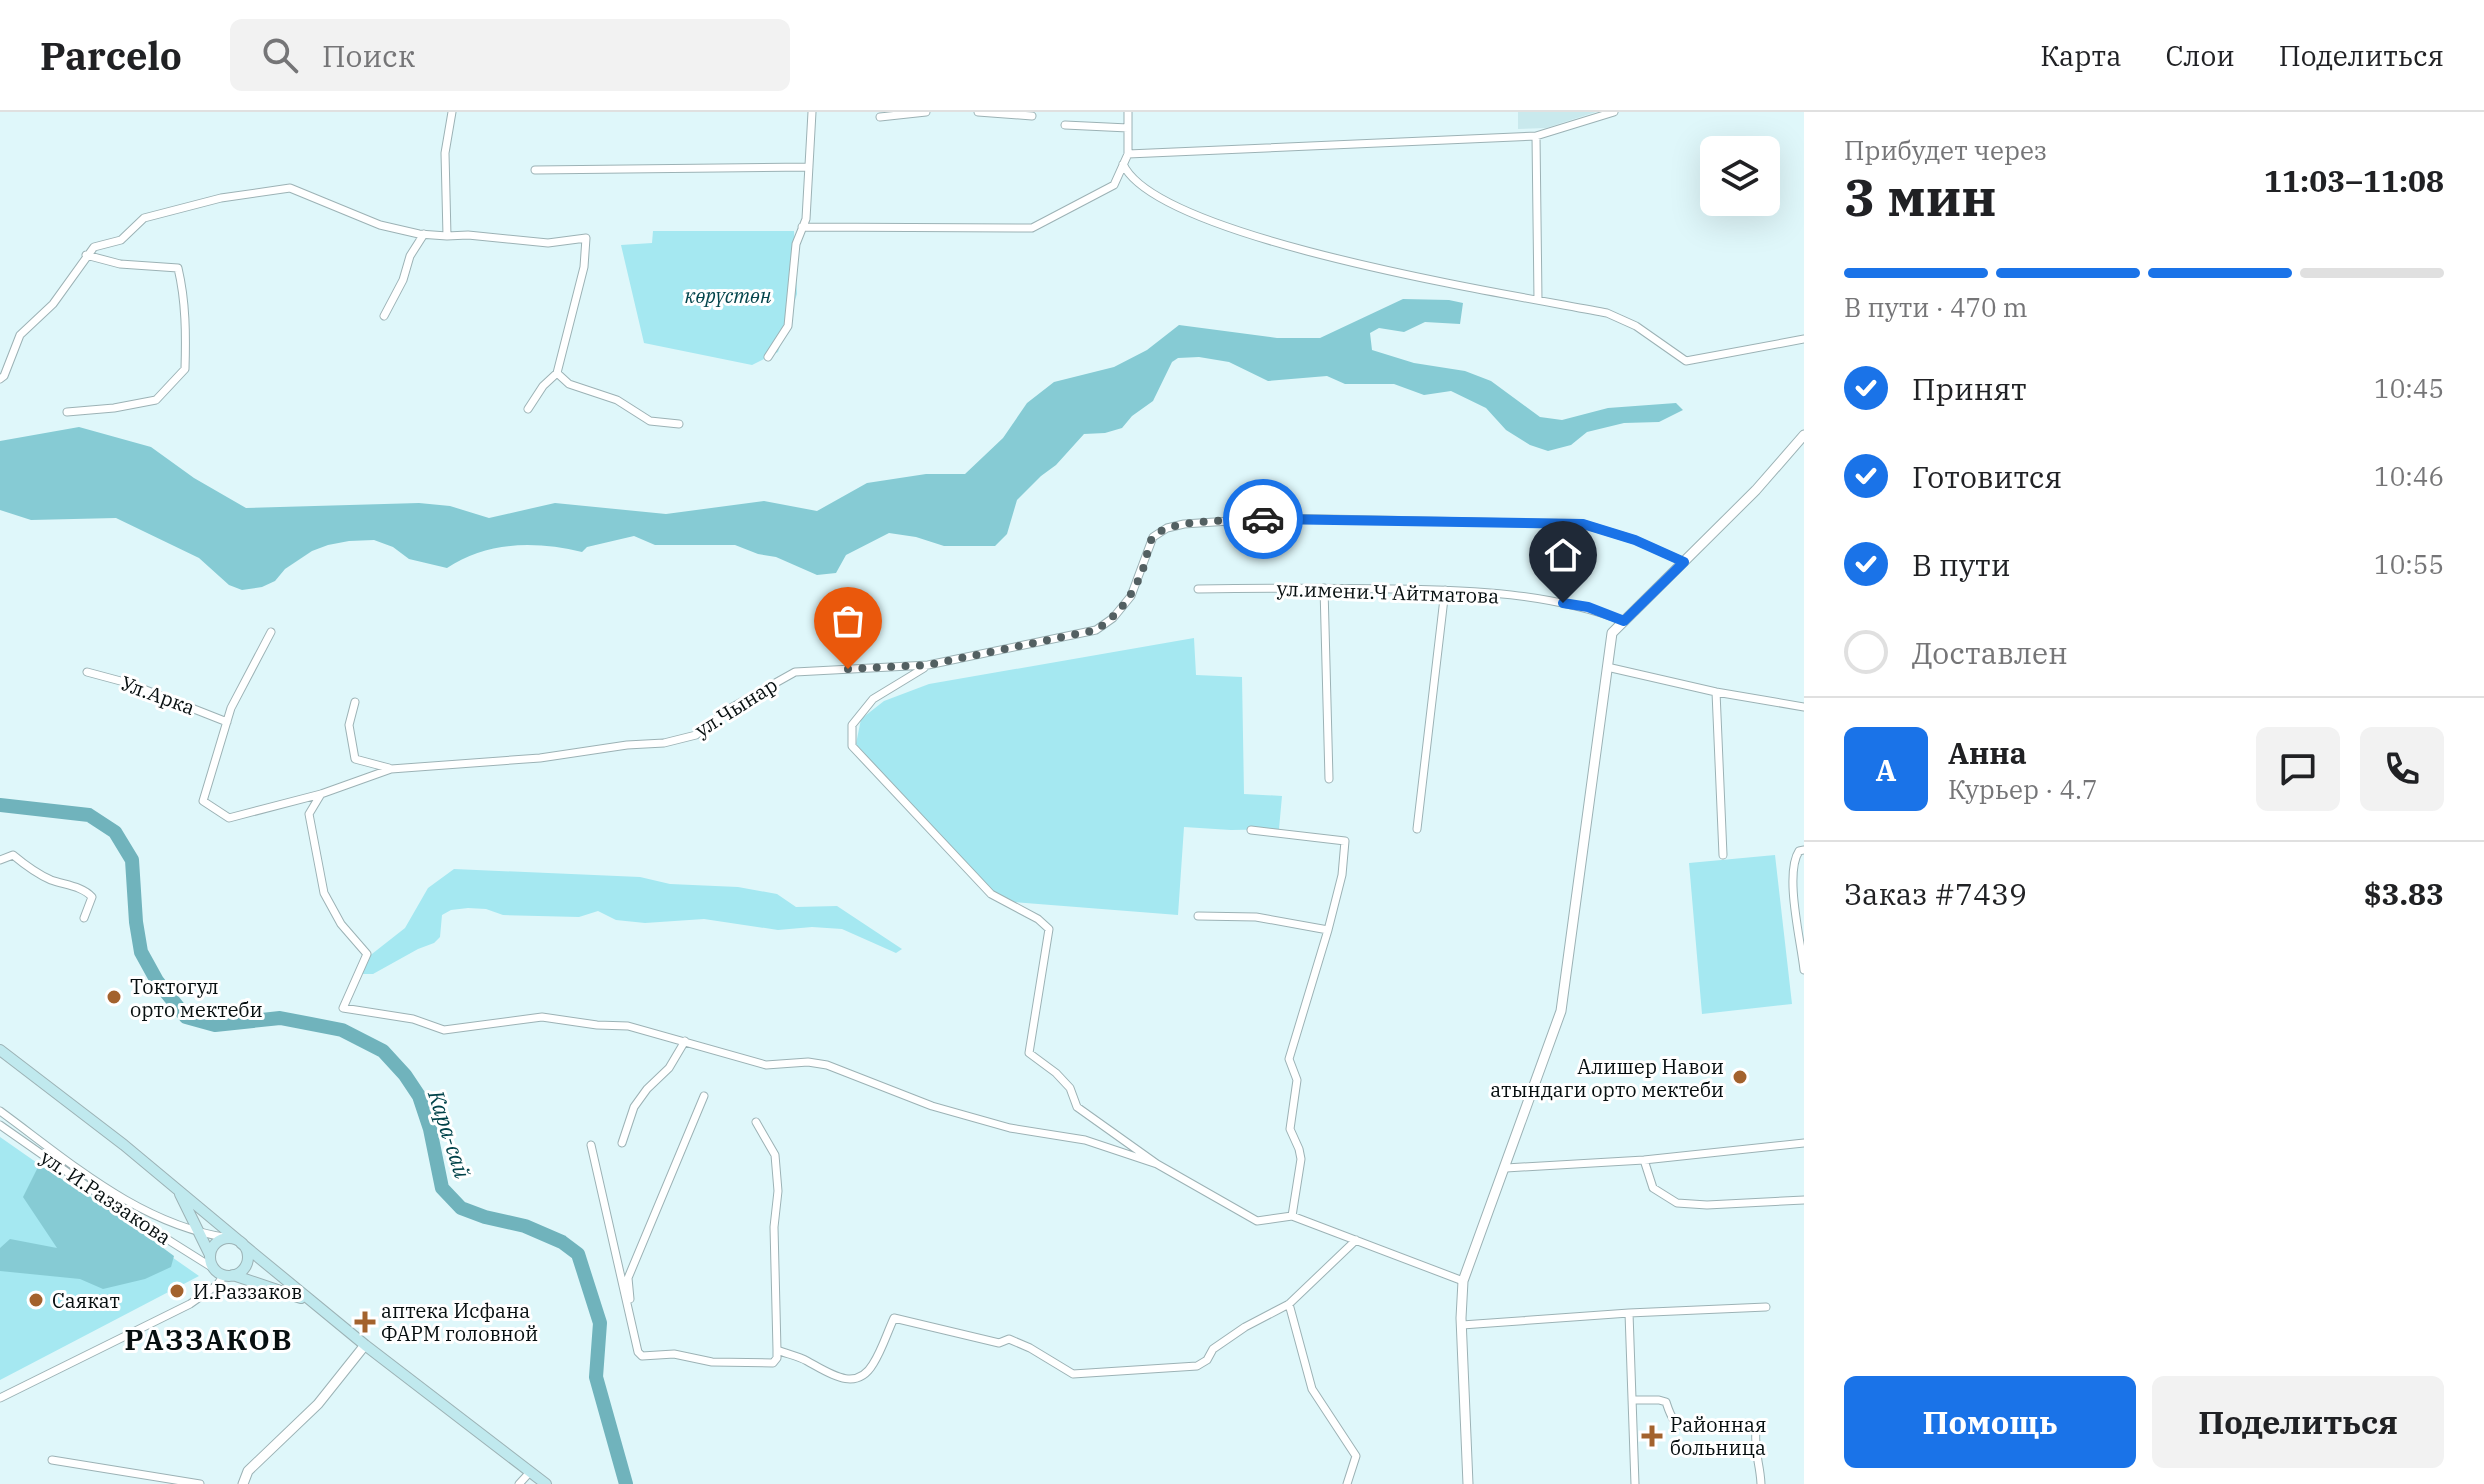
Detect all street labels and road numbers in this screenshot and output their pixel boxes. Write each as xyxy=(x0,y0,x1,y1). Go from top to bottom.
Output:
street label: ул.имени.Ч Айтматова xyxy=(1276,575,1500,609)
street label: Ул.Арка xyxy=(117,669,199,721)
street label: ул.Чынар xyxy=(690,671,782,743)
street label: ул. И.Раззакова xyxy=(35,1143,177,1251)

